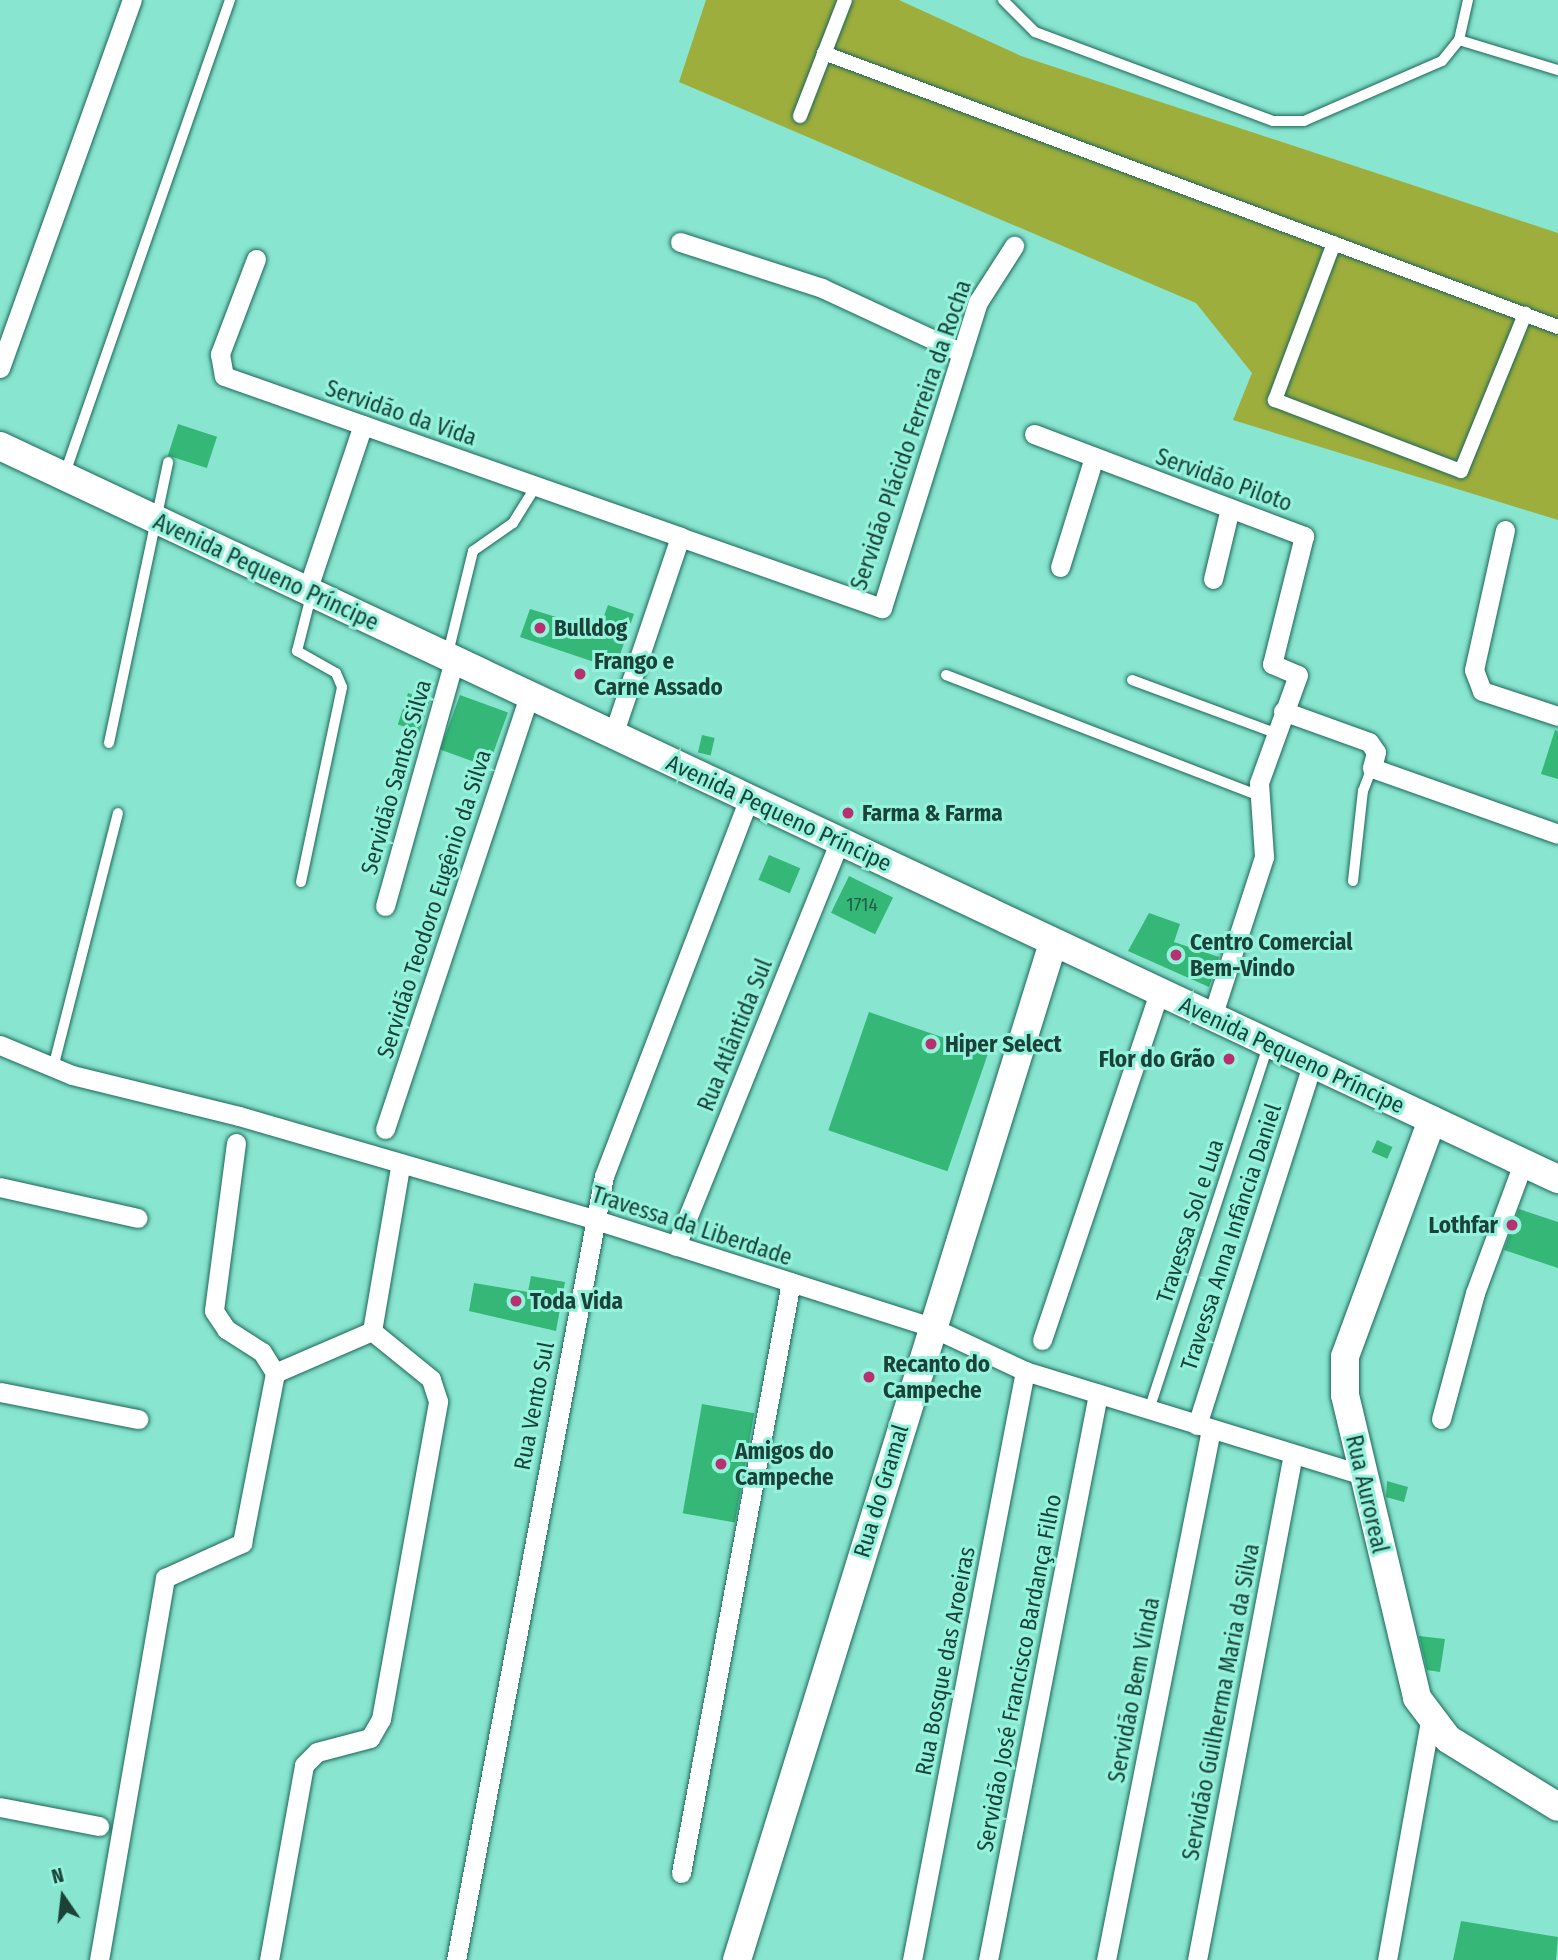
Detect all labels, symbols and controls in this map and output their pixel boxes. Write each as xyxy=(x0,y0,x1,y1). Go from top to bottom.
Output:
street label: Servidão Plácido Ferreira da Rocha xyxy=(845,276,977,594)
street label: Servidão da Vida xyxy=(322,374,480,452)
street label: Servidão Piloto xyxy=(1152,443,1296,517)
street label: Avenida Pequeno Príncipe xyxy=(149,508,383,636)
place label: Bulldog xyxy=(554,614,627,642)
marker: Bulldog xyxy=(532,620,548,636)
place label: Frango e Carne Assado xyxy=(594,647,723,701)
marker: Frango e Carne Assado xyxy=(572,666,588,682)
street label: Servidão Santos Silva xyxy=(355,676,437,878)
street label: Servidão Teodoro Eugênio da Silva xyxy=(371,746,497,1062)
street label: Avenida Pequeno Príncipe xyxy=(662,749,896,877)
place label: Farma & Farma xyxy=(862,799,1003,827)
marker: Farma & Farma xyxy=(840,805,856,821)
house number: 1714 xyxy=(846,894,878,916)
place label: Centro Comercial Bem-Vindo xyxy=(1190,928,1353,982)
marker: Centro Comercial Bem-Vindo xyxy=(1168,947,1184,963)
street label: Rua Atlântida Sul xyxy=(692,955,778,1115)
street label: Avenida Pequeno Príncipe xyxy=(1175,991,1409,1119)
place label: Hiper Select xyxy=(945,1030,1062,1058)
marker: Hiper Select xyxy=(923,1036,939,1052)
place label: Flor do Grão xyxy=(1099,1045,1215,1073)
marker: Flor do Grão xyxy=(1221,1051,1237,1067)
street label: Travessa Anna Infância Daniel xyxy=(1175,1100,1287,1374)
street label: Travessa Sol e Lua xyxy=(1151,1136,1229,1306)
street label: Travessa da Liberdade xyxy=(588,1181,796,1271)
place label: Lothfar xyxy=(1428,1211,1498,1239)
marker: Lothfar xyxy=(1504,1217,1520,1233)
place label: Toda Vida xyxy=(530,1287,623,1315)
marker: Toda Vida xyxy=(508,1293,524,1309)
street label: Rua Vento Sul xyxy=(508,1340,560,1472)
place label: Recanto do Campeche xyxy=(883,1350,990,1404)
marker: Recanto do Campeche xyxy=(861,1369,877,1385)
street label: Rua do Gramal xyxy=(848,1421,914,1561)
street label: Rua Auroreal xyxy=(1340,1432,1394,1556)
place label: Amigos do Campeche xyxy=(735,1437,834,1491)
marker: Amigos do Campeche xyxy=(713,1456,729,1472)
street label: Servidão José Francisco Bardança Filho xyxy=(971,1492,1067,1854)
street label: Servidão Guilherma Maria da Silva xyxy=(1177,1541,1265,1863)
street label: Rua Bosque das Aroeiras xyxy=(909,1544,981,1778)
street label: Servidão Bem Vinda xyxy=(1102,1595,1166,1785)
north arrow xyxy=(28,1862,98,1932)
text: N xyxy=(49,1864,66,1889)

